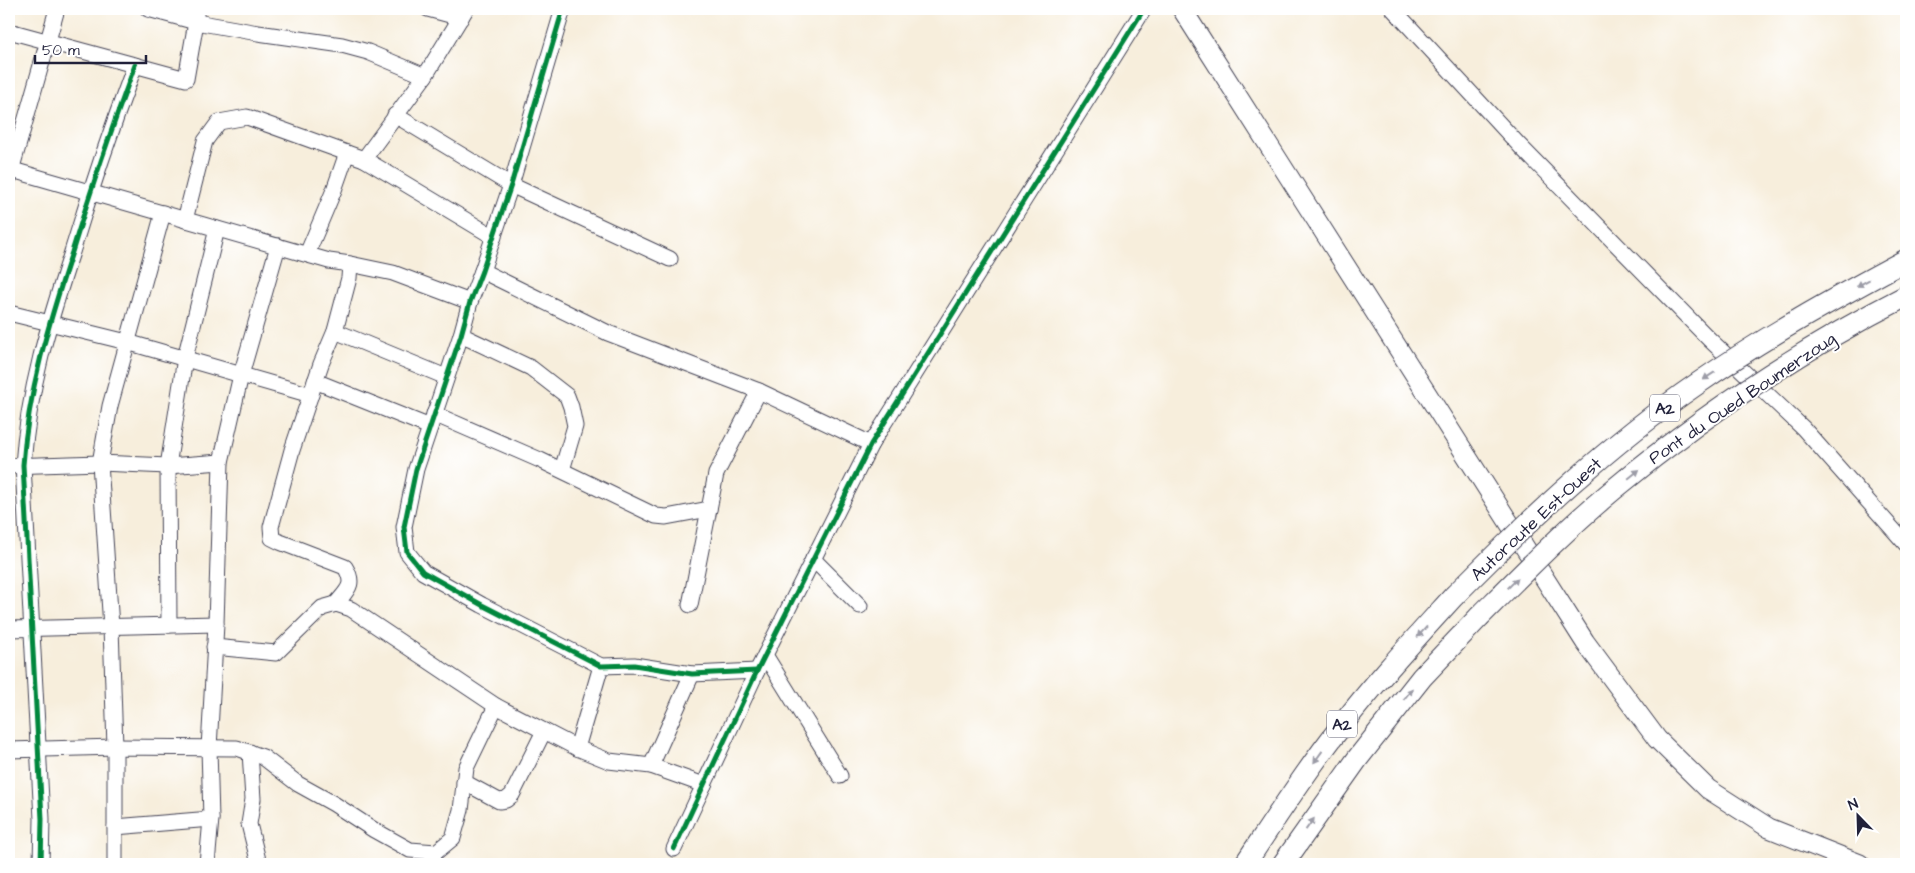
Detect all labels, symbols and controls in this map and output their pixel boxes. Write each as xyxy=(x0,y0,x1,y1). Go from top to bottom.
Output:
scale bar xyxy=(35,32,146,64)
text: 50 m xyxy=(42,40,80,61)
one-way arrow xyxy=(1856,279,1870,287)
street label: Pont du Oued Boumerzoug xyxy=(1644,326,1842,471)
one-way arrow xyxy=(1703,371,1716,381)
road number: A2 xyxy=(1650,394,1680,422)
street label: Autoroute Est-Ouest xyxy=(1465,451,1608,587)
one-way arrow xyxy=(1627,468,1640,479)
one-way arrow xyxy=(1507,577,1519,589)
one-way arrow xyxy=(1416,626,1427,638)
one-way arrow xyxy=(1403,688,1414,701)
road number: A2 xyxy=(1327,711,1357,738)
one-way arrow xyxy=(1313,750,1323,764)
north arrow xyxy=(1832,790,1882,840)
text: N xyxy=(1845,794,1861,816)
one-way arrow xyxy=(1305,817,1315,831)

